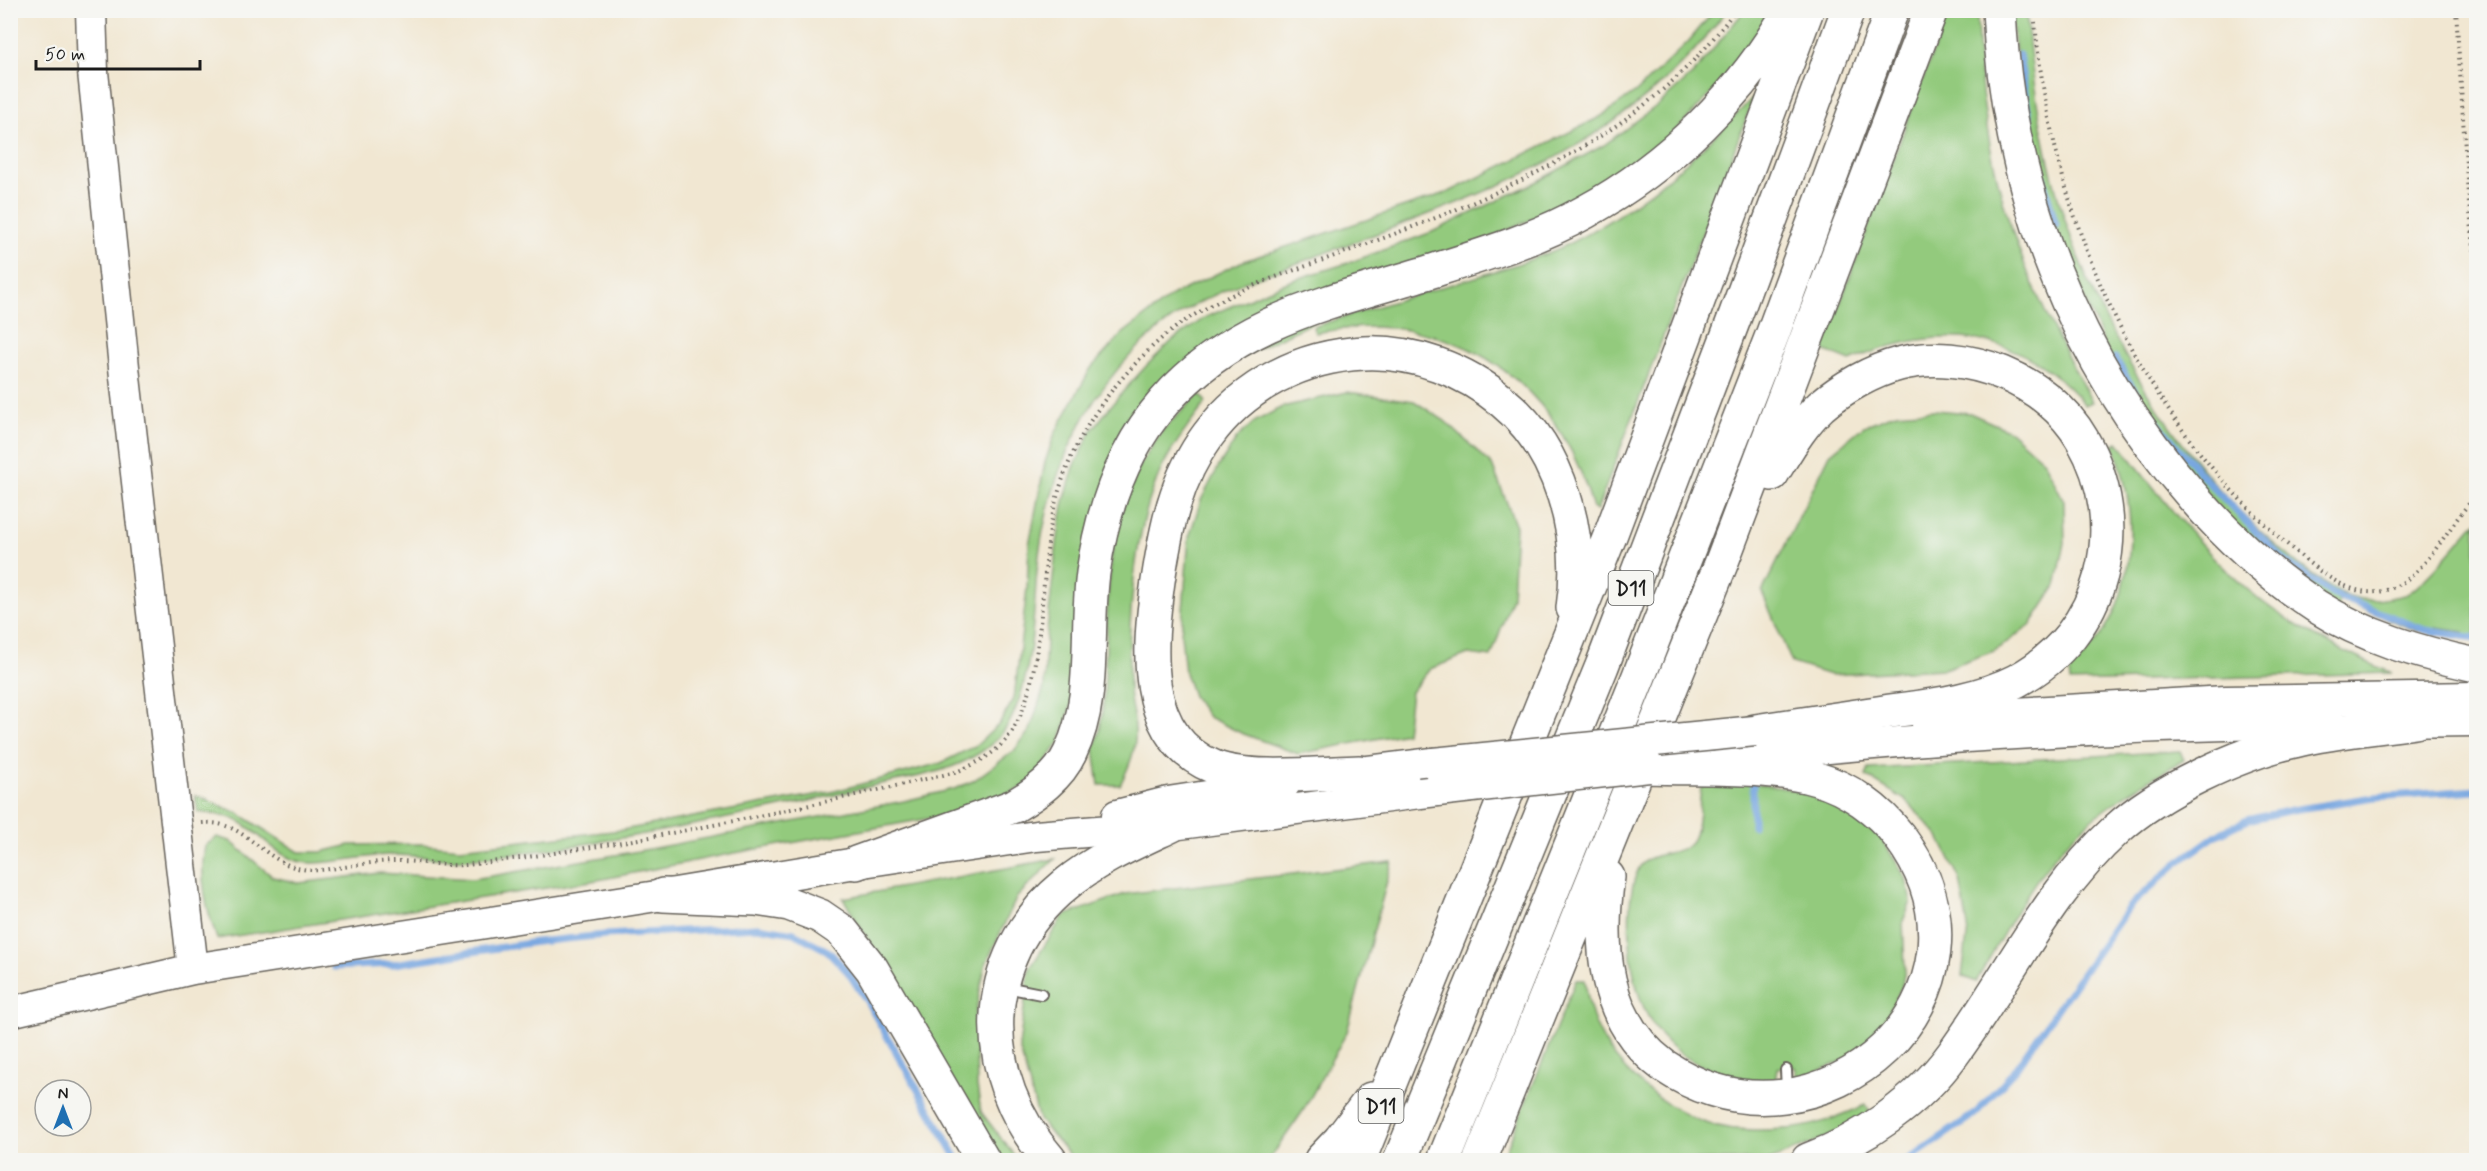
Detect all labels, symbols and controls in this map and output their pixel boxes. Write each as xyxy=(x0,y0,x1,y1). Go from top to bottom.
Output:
scale bar xyxy=(36,33,200,71)
text: 50 m xyxy=(45,43,85,67)
road number: D11 xyxy=(1608,571,1654,605)
north arrow xyxy=(33,1078,93,1138)
text: N xyxy=(58,1084,68,1105)
road number: D11 xyxy=(1358,1089,1404,1123)

